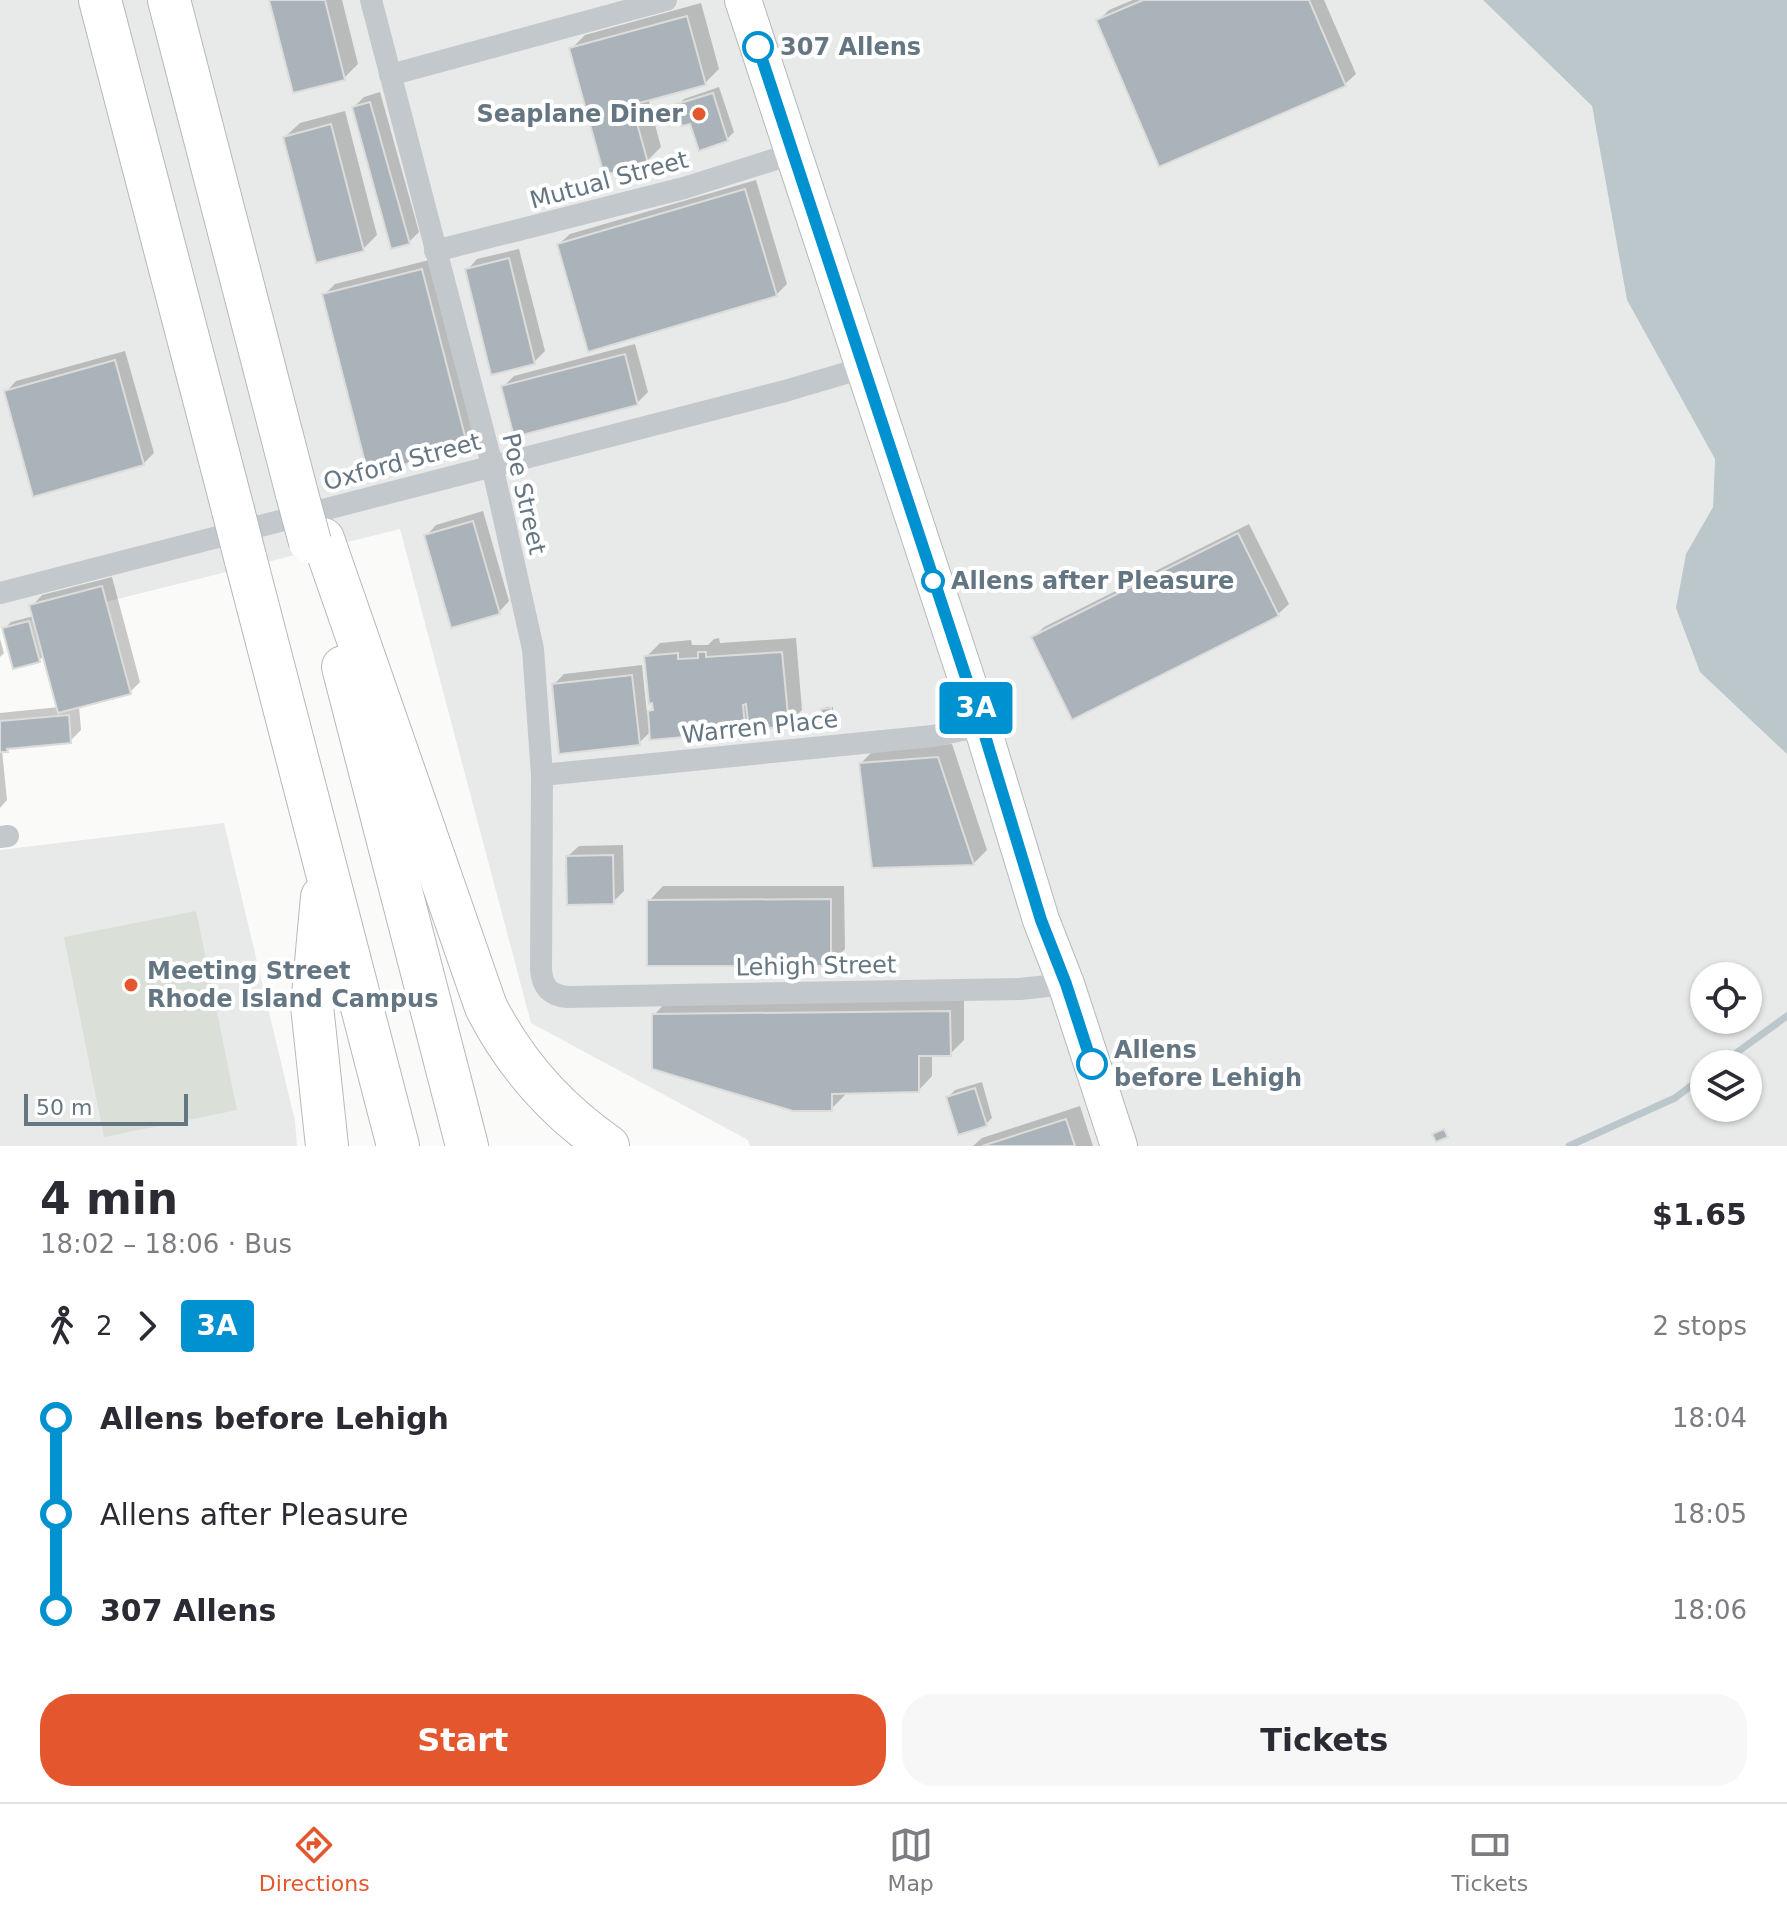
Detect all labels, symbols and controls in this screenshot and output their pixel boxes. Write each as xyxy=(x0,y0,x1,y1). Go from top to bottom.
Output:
marker: 307 Allens xyxy=(743,32,773,62)
place label: 307 Allens xyxy=(780,33,921,61)
place label: Seaplane Diner xyxy=(477,100,683,128)
marker: Seaplane Diner xyxy=(690,105,708,123)
street label: Mutual Street xyxy=(527,145,691,215)
street label: Oxford Street xyxy=(320,428,484,496)
street label: Poe Street xyxy=(496,431,552,557)
place label: Allens after Pleasure xyxy=(951,567,1234,595)
marker: Allens after Pleasure xyxy=(922,570,944,592)
line badge: 3A xyxy=(940,682,1012,734)
text: 3A xyxy=(955,691,997,724)
street label: Warren Place xyxy=(680,705,840,749)
street label: Lehigh Street xyxy=(735,951,897,981)
place label: Meeting Street Rhode Island Campus xyxy=(147,957,439,1013)
map controls xyxy=(1690,962,1762,1122)
button: locate xyxy=(1690,962,1762,1034)
marker: Meeting Street Rhode Island Campus xyxy=(122,976,140,994)
place label: Allens before Lehigh xyxy=(1114,1036,1302,1092)
marker: Allens before Lehigh xyxy=(1077,1049,1107,1079)
button: layers xyxy=(1690,1050,1762,1122)
scale bar xyxy=(24,1090,188,1126)
text: 50 m xyxy=(36,1095,92,1120)
text: 4 min xyxy=(40,1173,178,1224)
text: $1.65 xyxy=(1652,1197,1747,1232)
text: 18:02 – 18:06 · Bus xyxy=(40,1229,292,1259)
icon: walk xyxy=(40,1304,84,1348)
icon: forward xyxy=(125,1304,169,1348)
text: 3A xyxy=(197,1309,238,1342)
text: 2 xyxy=(96,1311,113,1341)
text: 2 stops xyxy=(1652,1311,1747,1341)
text: Allens before Lehigh xyxy=(100,1401,449,1436)
text: 18:04 xyxy=(1672,1403,1747,1433)
text: Allens after Pleasure xyxy=(100,1497,408,1532)
text: 18:05 xyxy=(1672,1499,1747,1529)
text: 307 Allens xyxy=(100,1593,276,1628)
text: 18:06 xyxy=(1672,1595,1747,1625)
button: Start xyxy=(40,1694,886,1786)
button: Tickets xyxy=(902,1694,1747,1786)
tab: Directions xyxy=(259,1823,370,1896)
tab: Map xyxy=(887,1823,934,1896)
tab: Tickets xyxy=(1452,1823,1528,1896)

